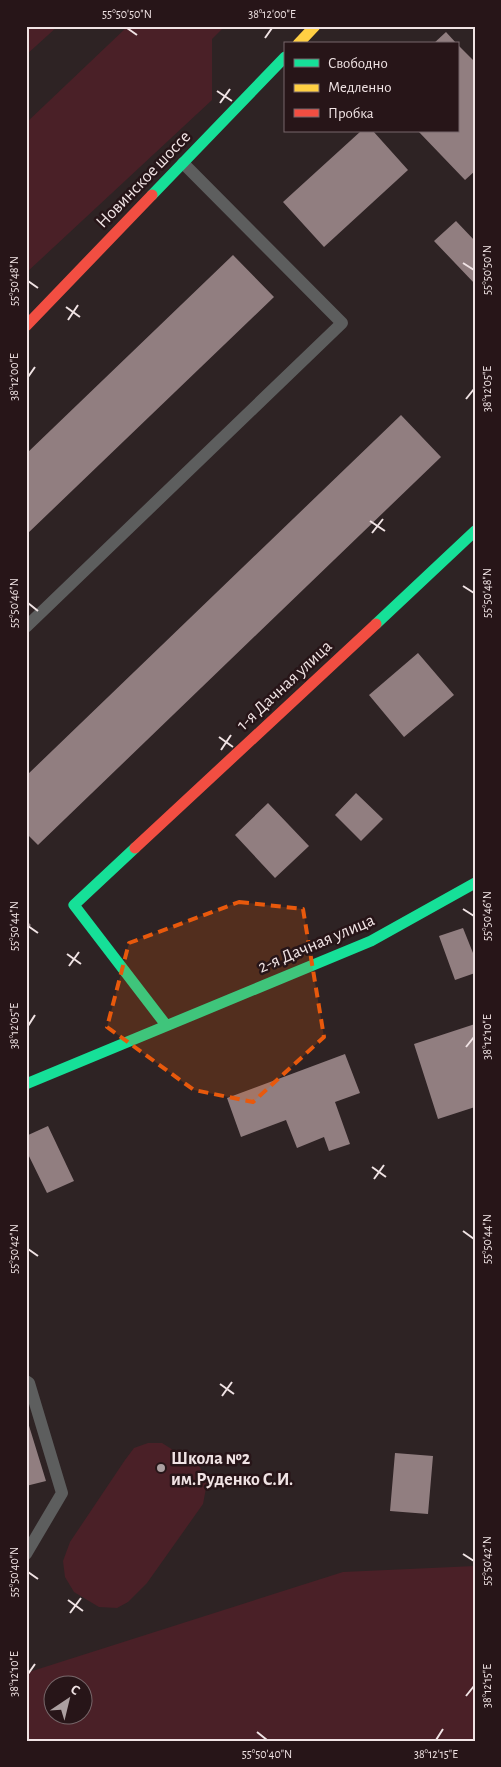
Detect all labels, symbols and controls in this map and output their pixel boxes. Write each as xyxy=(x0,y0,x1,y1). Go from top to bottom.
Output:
text: 55°50'50"N xyxy=(102,8,152,20)
text: 38°12'00"E xyxy=(248,8,296,20)
legend xyxy=(284,42,458,132)
text: Свободно xyxy=(328,56,388,71)
text: Медленно xyxy=(328,80,392,95)
text: Пробка xyxy=(328,106,374,121)
street label: Новинское шоссе xyxy=(93,128,194,232)
text: 55°50'50"N xyxy=(481,245,493,295)
text: 55°50'48"N xyxy=(8,256,20,306)
text: 38°12'00"E xyxy=(8,353,20,401)
text: 38°12'05"E xyxy=(481,366,493,412)
text: 55°50'48"N xyxy=(481,568,493,618)
text: 55°50'46"N xyxy=(8,578,20,628)
street label: 1-я Дачная улица xyxy=(234,637,336,734)
text: 55°50'46"N xyxy=(481,891,493,941)
text: 55°50'44"N xyxy=(8,901,20,951)
street label: 2-я Дачная улица xyxy=(255,911,377,977)
text: 38°12'05"E xyxy=(8,1003,20,1049)
text: 38°12'10"E xyxy=(481,1014,493,1060)
text: 55°50'44"N xyxy=(481,1214,493,1264)
text: 55°50'42"N xyxy=(8,1224,20,1274)
place label: Школа №2 им.Руденко С.И. xyxy=(171,1450,293,1489)
marker: Школа №2 им.Руденко С.И. xyxy=(155,1462,167,1474)
text: 55°50'42"N xyxy=(481,1536,493,1586)
text: 55°50'40"N xyxy=(8,1547,20,1597)
text: 38°12'10"E xyxy=(8,1651,20,1697)
text: 38°12'15"E xyxy=(481,1664,493,1708)
north arrow xyxy=(42,1674,92,1724)
text: С xyxy=(68,1682,82,1698)
text: 55°50'40"N xyxy=(242,1748,292,1760)
text: 38°12'15"E xyxy=(414,1748,458,1760)

